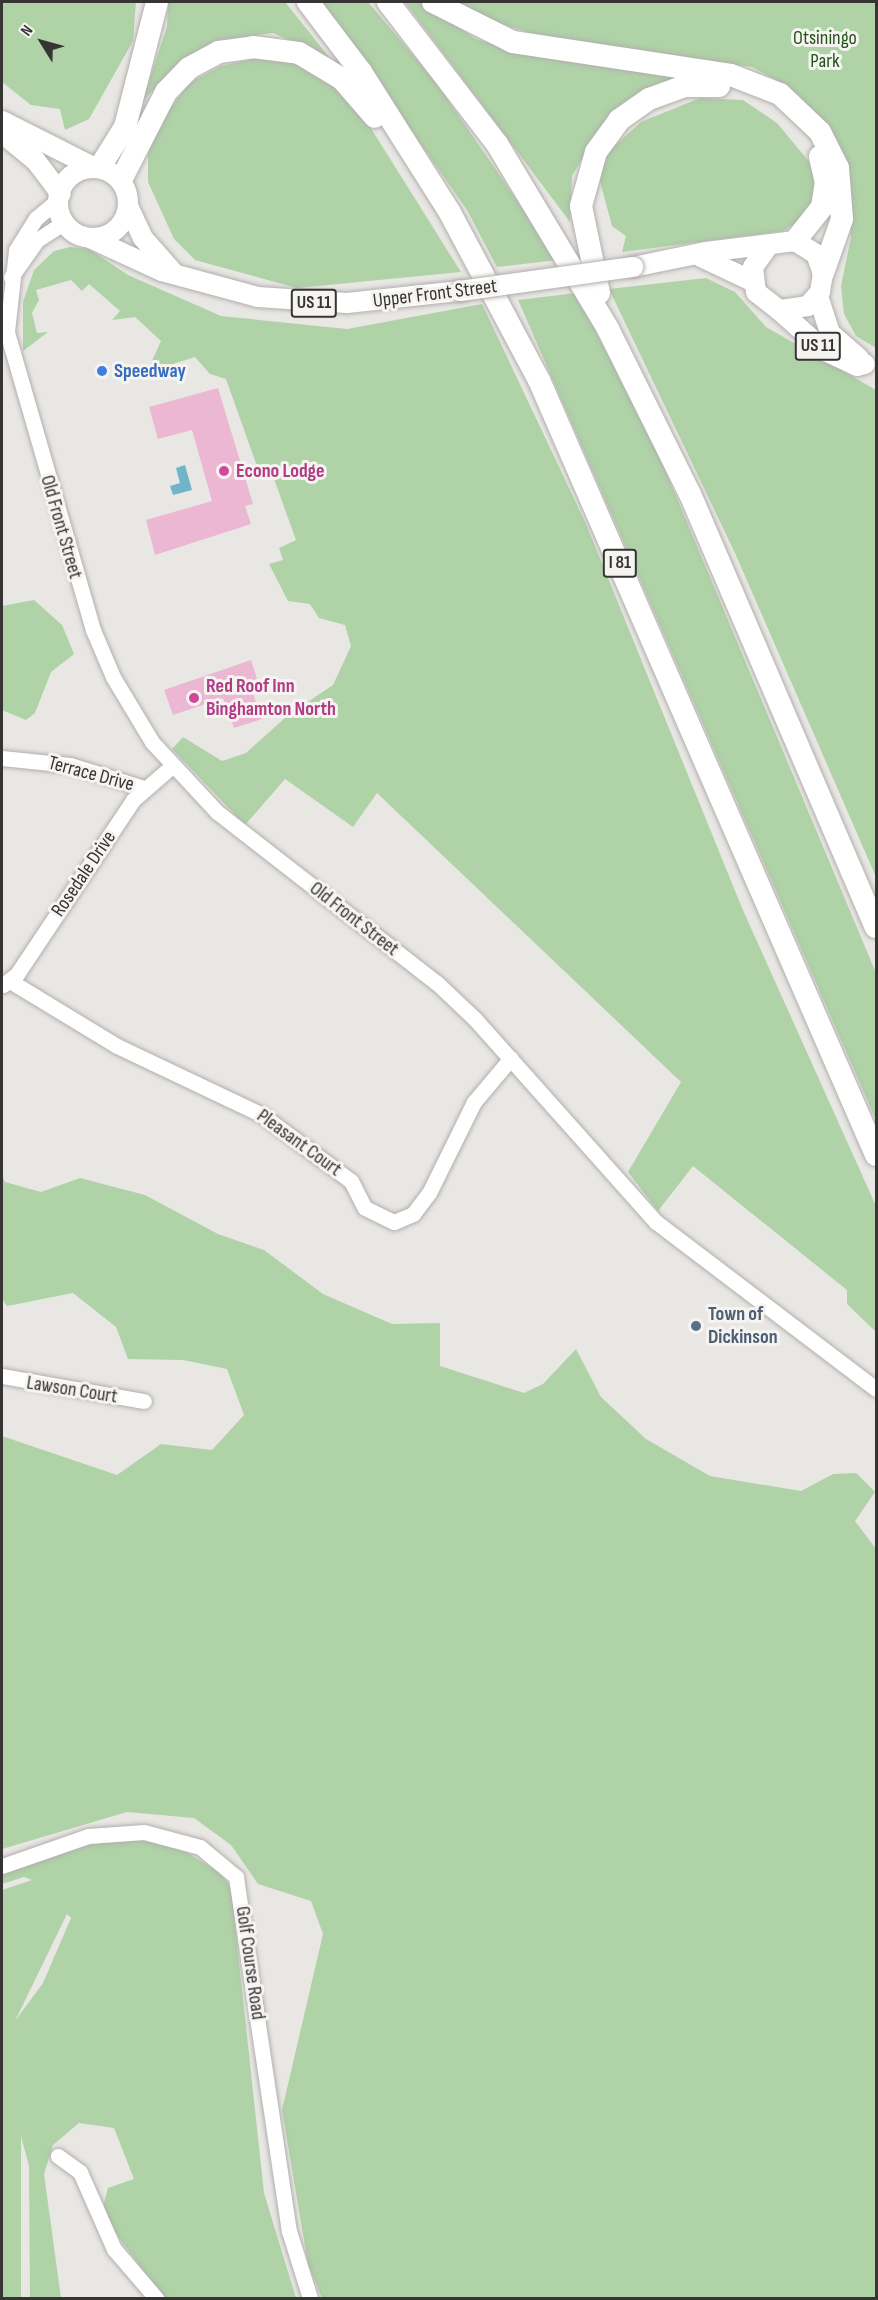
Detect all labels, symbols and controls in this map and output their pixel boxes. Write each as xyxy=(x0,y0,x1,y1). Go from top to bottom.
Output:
north arrow xyxy=(12,12,72,72)
text: N xyxy=(17,22,37,40)
park label: Otsiningo Park xyxy=(793,27,857,74)
street label: Upper Front Street xyxy=(372,274,498,314)
road number: US 11 xyxy=(290,288,338,318)
road number: US 11 xyxy=(794,331,842,361)
place label: Speedway xyxy=(114,359,186,383)
marker: Speedway xyxy=(95,364,109,378)
place label: Econo Lodge xyxy=(236,459,324,483)
marker: Econo Lodge xyxy=(217,464,231,478)
street label: Old Front Street xyxy=(35,472,87,582)
road number: I 81 xyxy=(602,548,638,578)
place label: Red Roof Inn Binghamton North xyxy=(206,674,336,721)
marker: Red Roof Inn Binghamton North xyxy=(187,691,201,705)
street label: Terrace Drive xyxy=(46,751,136,797)
street label: Rosedale Drive xyxy=(47,826,121,922)
street label: Old Front Street xyxy=(305,877,403,961)
street label: Pleasant Court xyxy=(252,1104,346,1182)
place label: Town of Dickinson xyxy=(708,1302,778,1349)
marker: Town of Dickinson xyxy=(689,1319,703,1333)
street label: Lawson Court xyxy=(25,1371,119,1409)
street label: Golf Course Road xyxy=(230,1905,270,2021)

